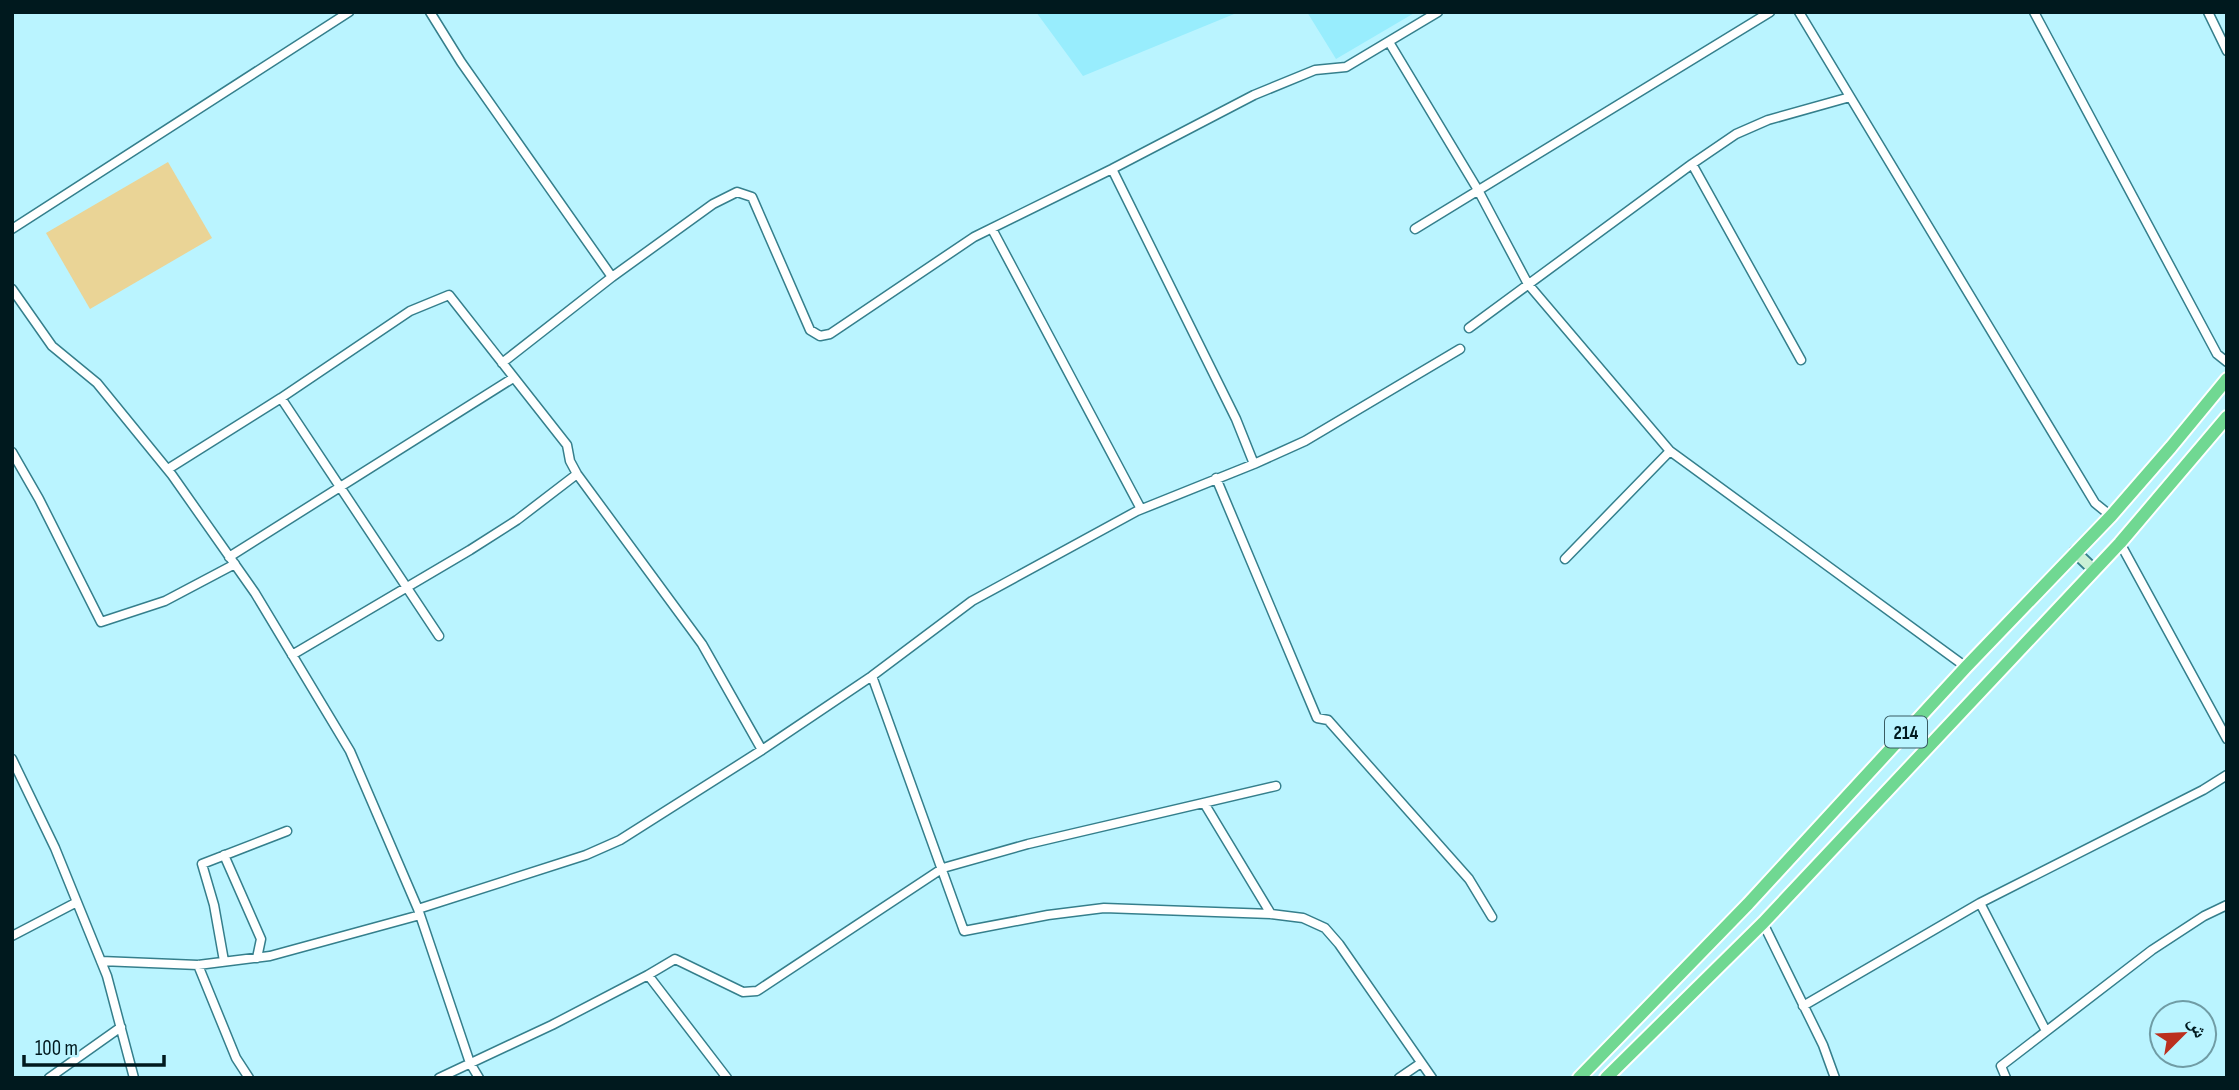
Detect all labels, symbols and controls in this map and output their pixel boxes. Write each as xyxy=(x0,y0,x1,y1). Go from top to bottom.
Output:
road number: 214 xyxy=(1885,716,1927,748)
north arrow xyxy=(2148,999,2218,1069)
text: ش xyxy=(2183,1014,2212,1042)
scale bar xyxy=(24,1024,164,1068)
text: 100 m xyxy=(35,1036,78,1061)

